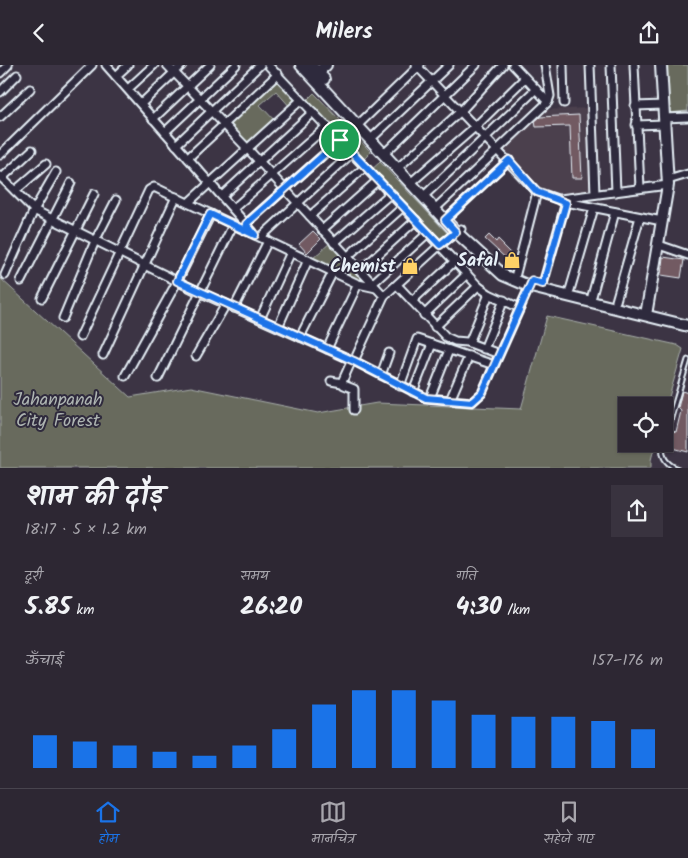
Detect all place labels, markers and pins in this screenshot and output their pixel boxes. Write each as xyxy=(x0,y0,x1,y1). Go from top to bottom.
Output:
pin xyxy=(319,119,361,161)
place label: Safal xyxy=(457,247,498,276)
shop icon: Safal xyxy=(502,250,522,270)
place label: Chemist xyxy=(330,253,397,282)
shop icon: Chemist xyxy=(400,256,420,276)

